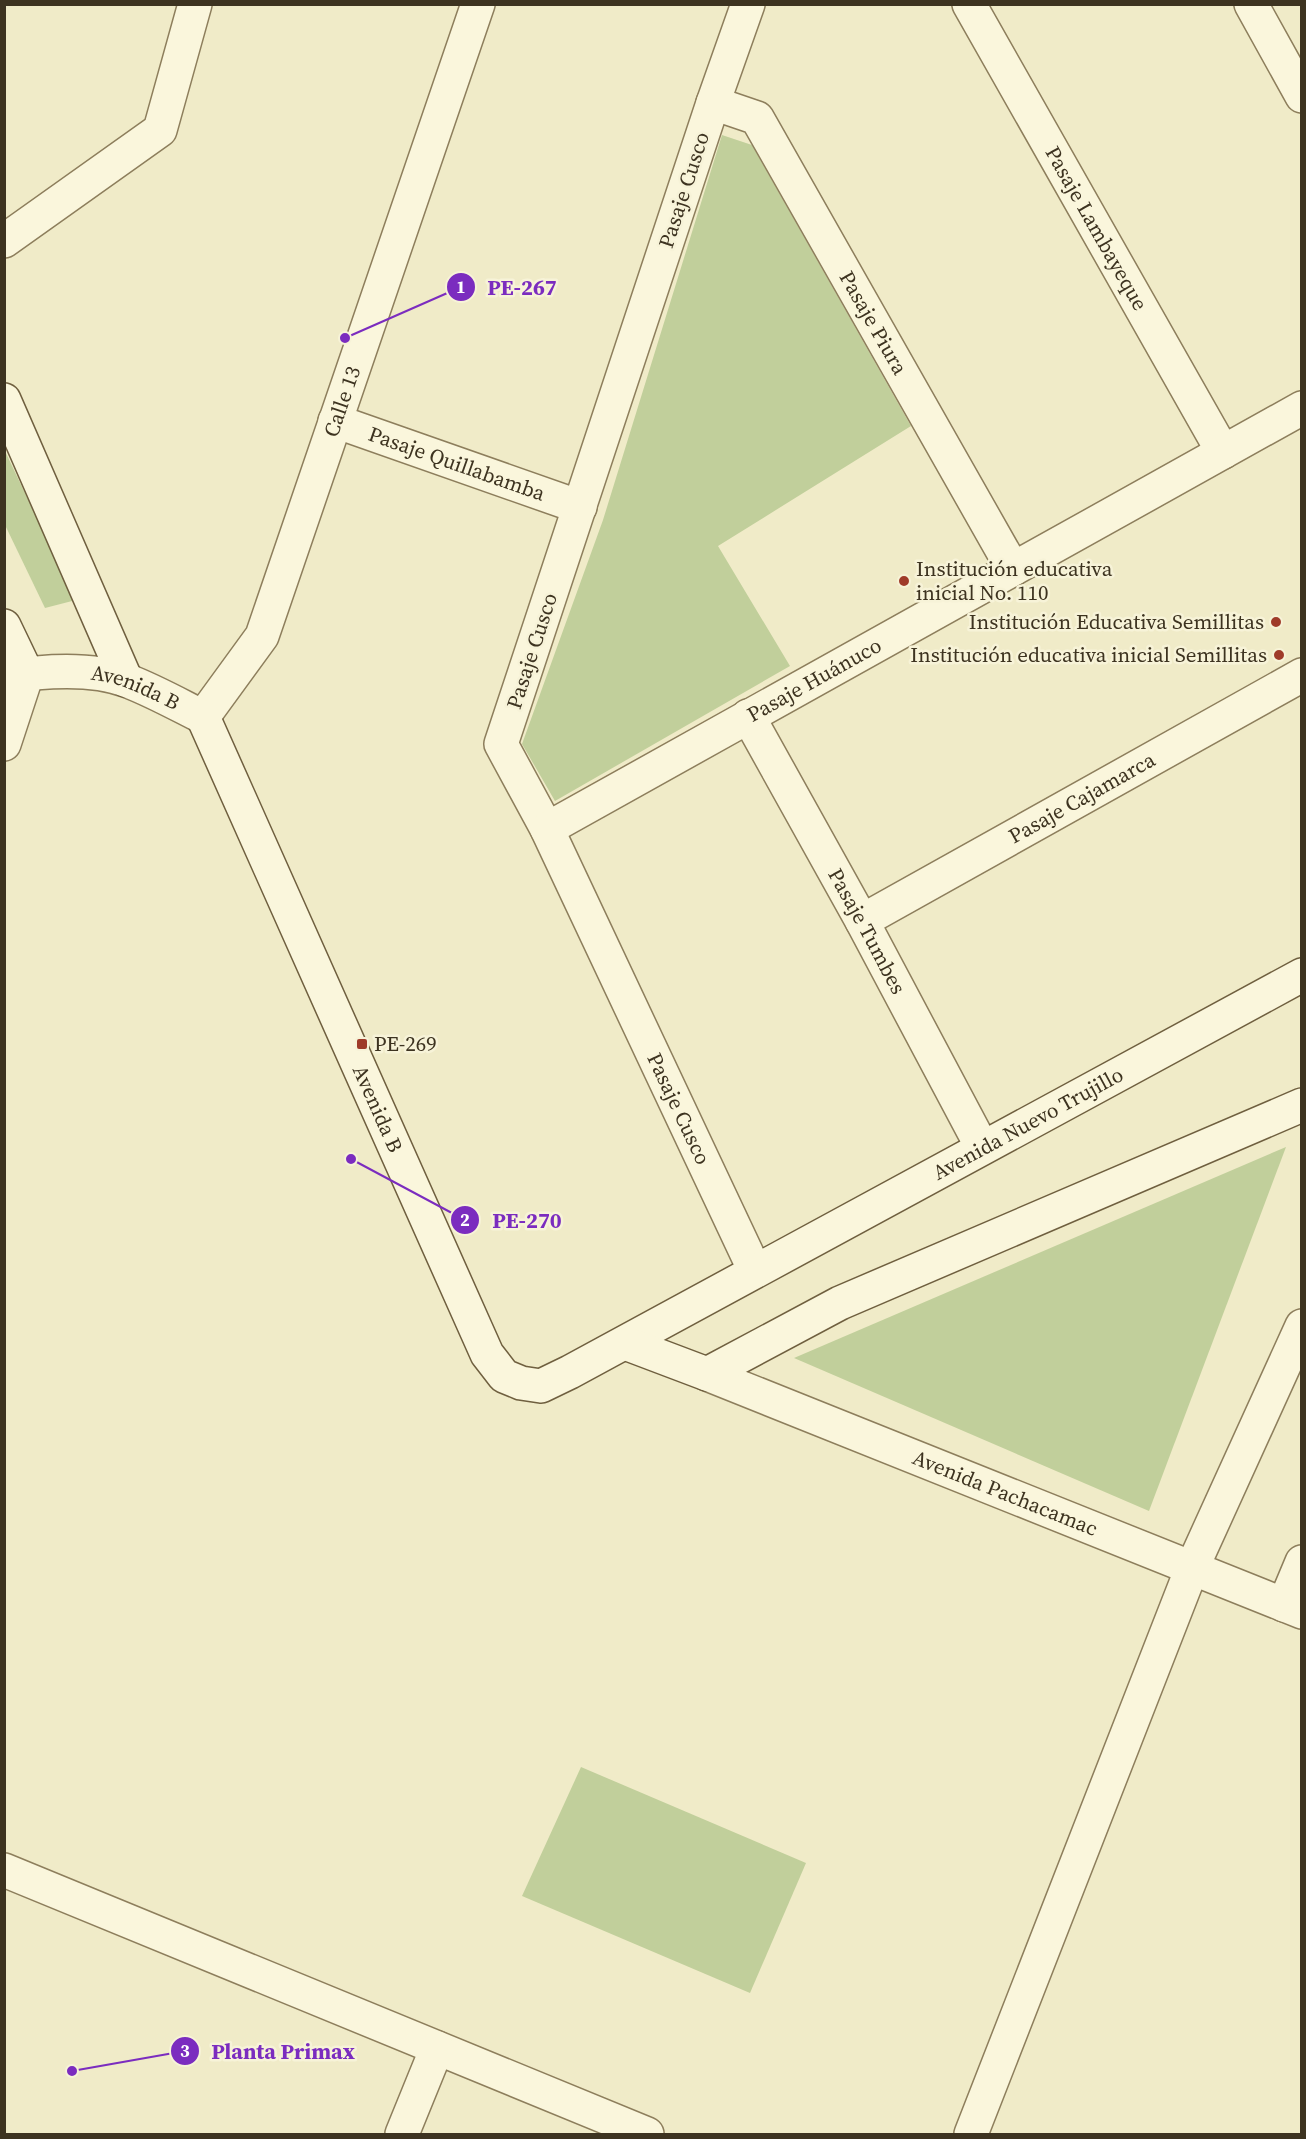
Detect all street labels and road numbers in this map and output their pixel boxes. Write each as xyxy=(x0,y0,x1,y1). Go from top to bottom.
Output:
street label: Pasaje Cusco xyxy=(651,128,716,252)
street label: Pasaje Lambayeque xyxy=(1039,141,1155,316)
street label: Pasaje Piura xyxy=(833,265,915,380)
street label: Calle 13 xyxy=(316,362,367,441)
street label: Pasaje Quillabamba xyxy=(365,419,549,508)
street label: Pasaje Cusco xyxy=(499,589,564,713)
street label: Pasaje Huánuco xyxy=(742,630,886,729)
street label: Avenida B xyxy=(89,658,185,717)
street label: Pasaje Cajamarca xyxy=(1003,745,1161,850)
street label: Pasaje Tumbes xyxy=(821,863,913,999)
street label: Pasaje Cusco xyxy=(640,1048,718,1169)
street label: Avenida B xyxy=(346,1060,410,1157)
street label: Avenida Nuevo Trujillo xyxy=(927,1060,1128,1187)
street label: Avenida Pachacamac xyxy=(908,1443,1102,1543)

